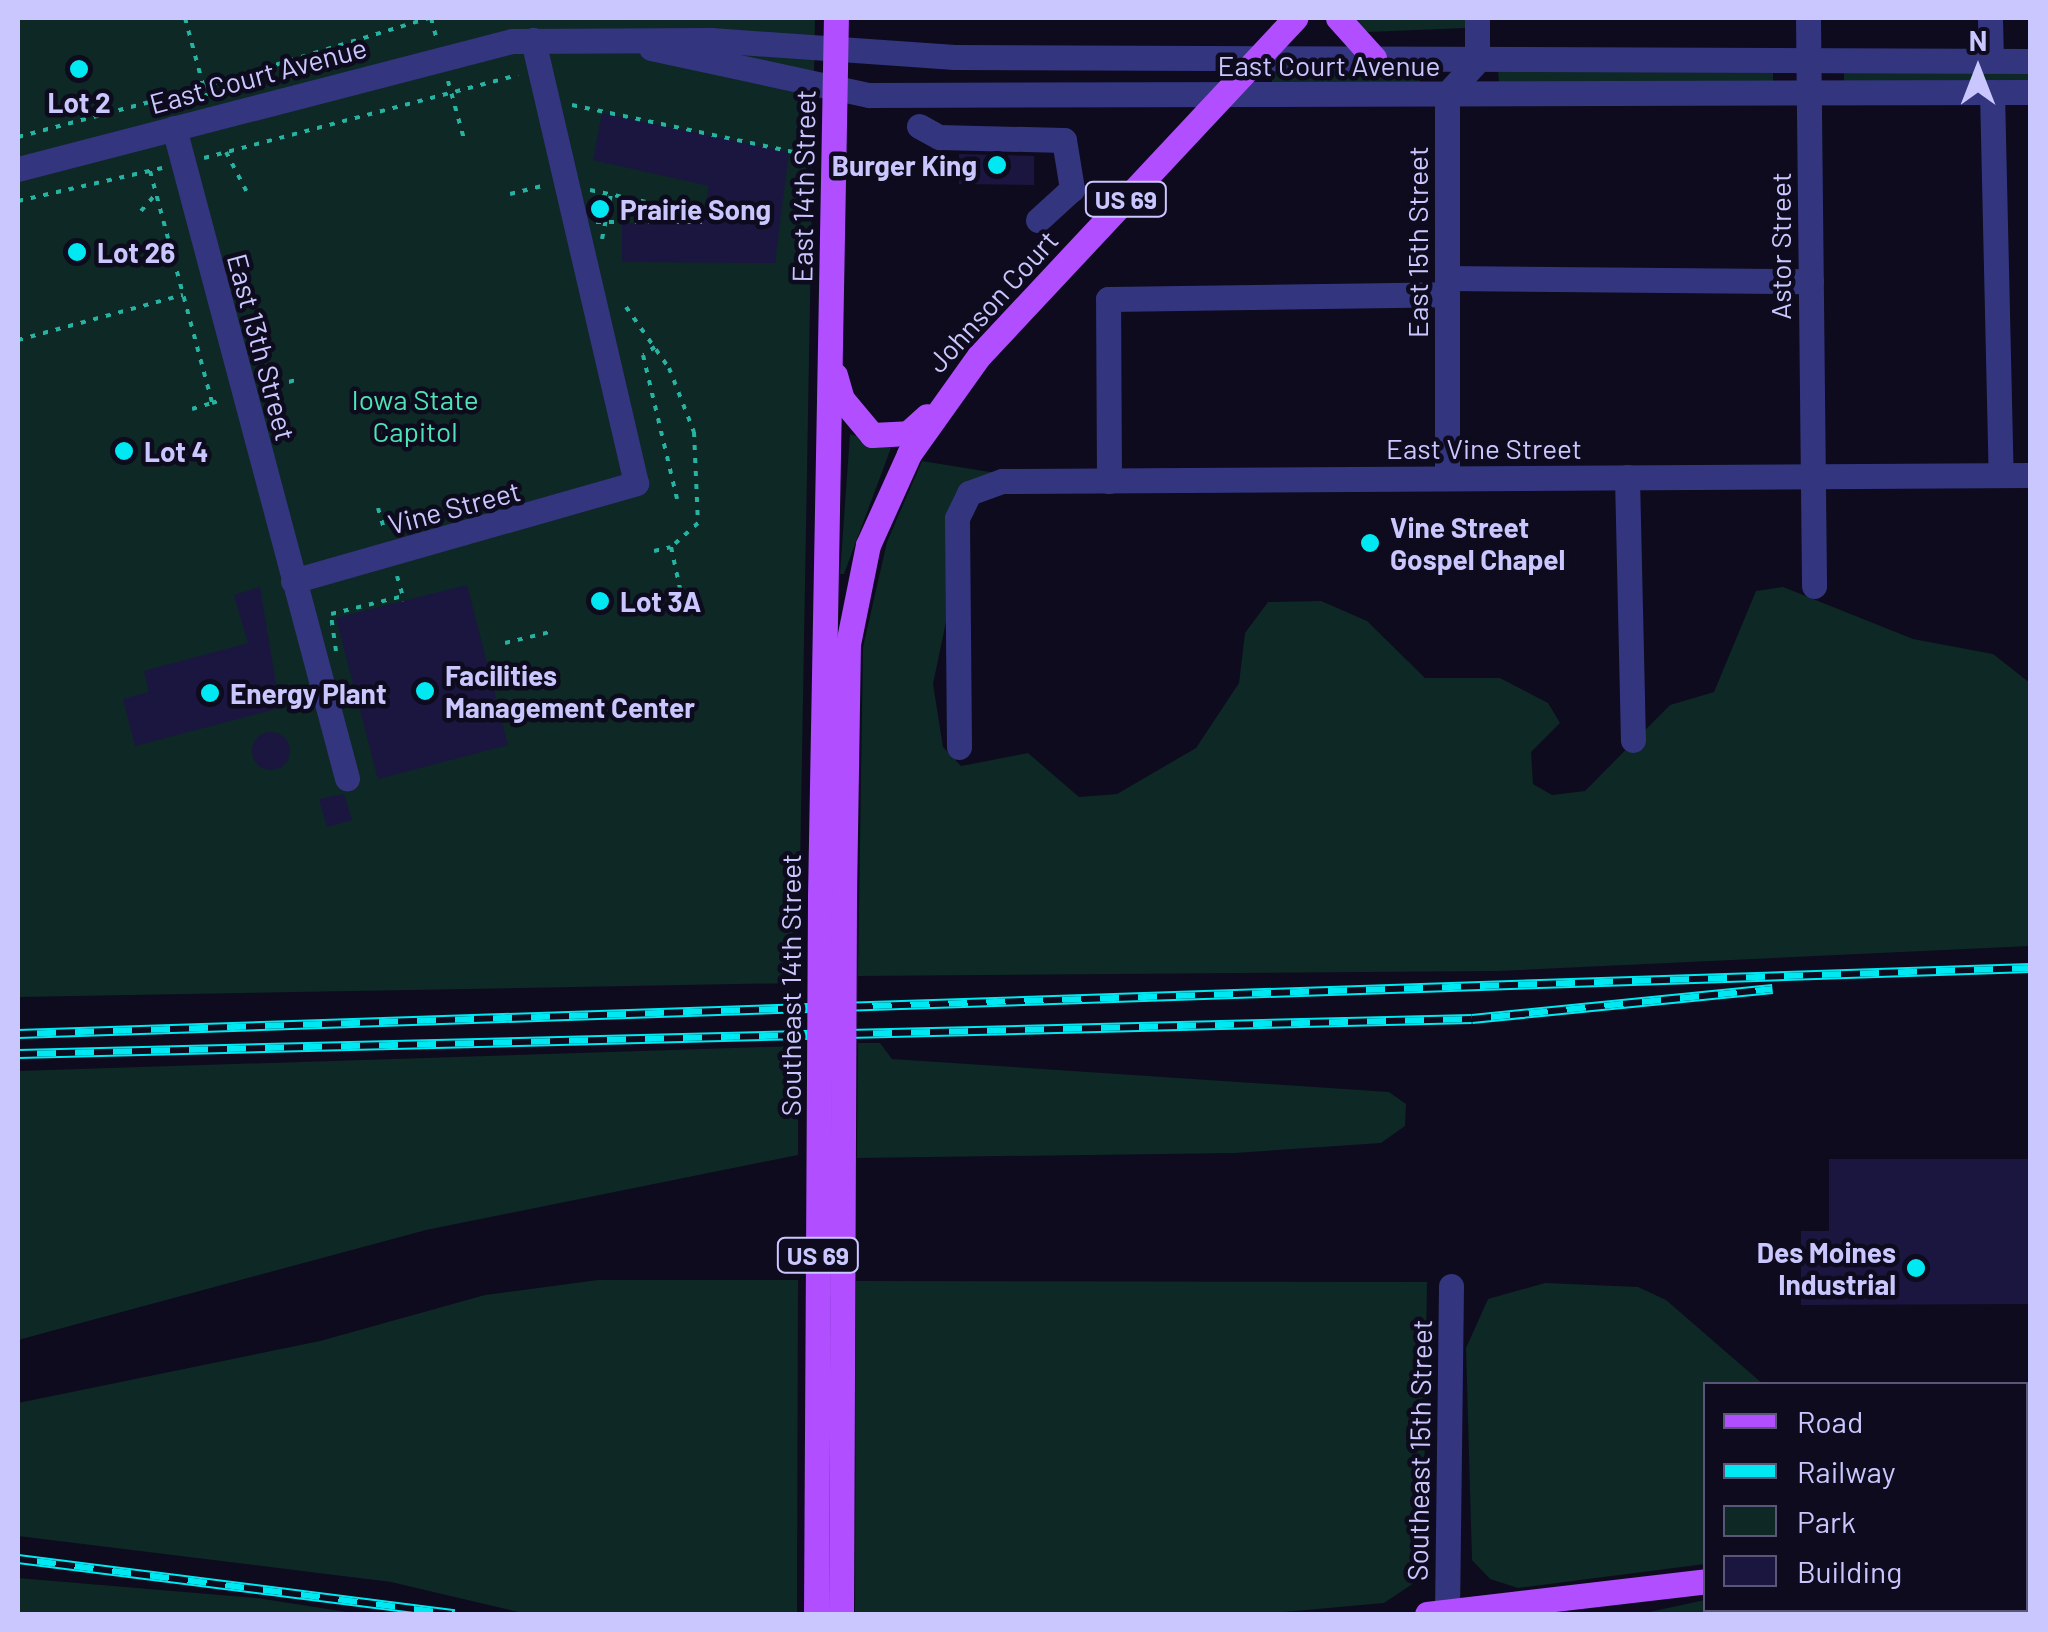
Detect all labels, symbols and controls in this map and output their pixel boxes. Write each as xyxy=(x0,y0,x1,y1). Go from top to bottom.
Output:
north arrow xyxy=(1928,20,2028,120)
text: N xyxy=(1969,23,1987,57)
street label: East Court Avenue xyxy=(146,30,370,120)
street label: East Court Avenue xyxy=(1217,48,1441,82)
marker: Lot 2 xyxy=(68,58,90,80)
place label: Lot 2 xyxy=(47,85,111,119)
street label: East 14th Street xyxy=(785,89,821,283)
street label: East 15th Street xyxy=(1400,146,1434,338)
place label: Burger King xyxy=(832,148,977,182)
marker: Burger King xyxy=(986,154,1008,176)
street label: Astor Street xyxy=(1763,172,1797,320)
road number: US 69 xyxy=(1084,179,1168,219)
place label: Prairie Song xyxy=(620,192,771,226)
marker: Prairie Song xyxy=(589,198,611,220)
street label: Johnson Court xyxy=(920,223,1064,379)
place label: Lot 26 xyxy=(97,235,175,269)
marker: Lot 26 xyxy=(66,241,88,263)
street label: East 13th Street xyxy=(221,250,303,444)
park label: Iowa State Capitol xyxy=(351,382,479,448)
street label: East Vine Street xyxy=(1386,431,1582,465)
place label: Lot 4 xyxy=(144,434,208,468)
marker: Lot 4 xyxy=(113,440,135,462)
street label: Vine Street xyxy=(384,473,524,541)
place label: Vine Street Gospel Chapel xyxy=(1390,510,1565,576)
marker: Vine Street Gospel Chapel xyxy=(1359,532,1381,554)
place label: Lot 3A xyxy=(620,584,701,618)
marker: Lot 3A xyxy=(589,590,611,612)
place label: Facilities Management Center xyxy=(445,658,695,724)
place label: Energy Plant xyxy=(230,676,387,710)
marker: Facilities Management Center xyxy=(414,680,436,702)
marker: Energy Plant xyxy=(199,682,221,704)
street label: Southeast 14th Street xyxy=(773,854,807,1116)
road number: US 69 xyxy=(776,1235,860,1275)
place label: Des Moines Industrial xyxy=(1757,1235,1896,1301)
marker: Des Moines Industrial xyxy=(1905,1257,1927,1279)
street label: Southeast 15th Street xyxy=(1400,1319,1438,1581)
legend xyxy=(1703,1382,2028,1612)
text: Road xyxy=(1797,1403,1863,1439)
text: Railway xyxy=(1797,1453,1896,1489)
text: Park xyxy=(1797,1503,1856,1539)
text: Building xyxy=(1797,1553,1902,1589)

